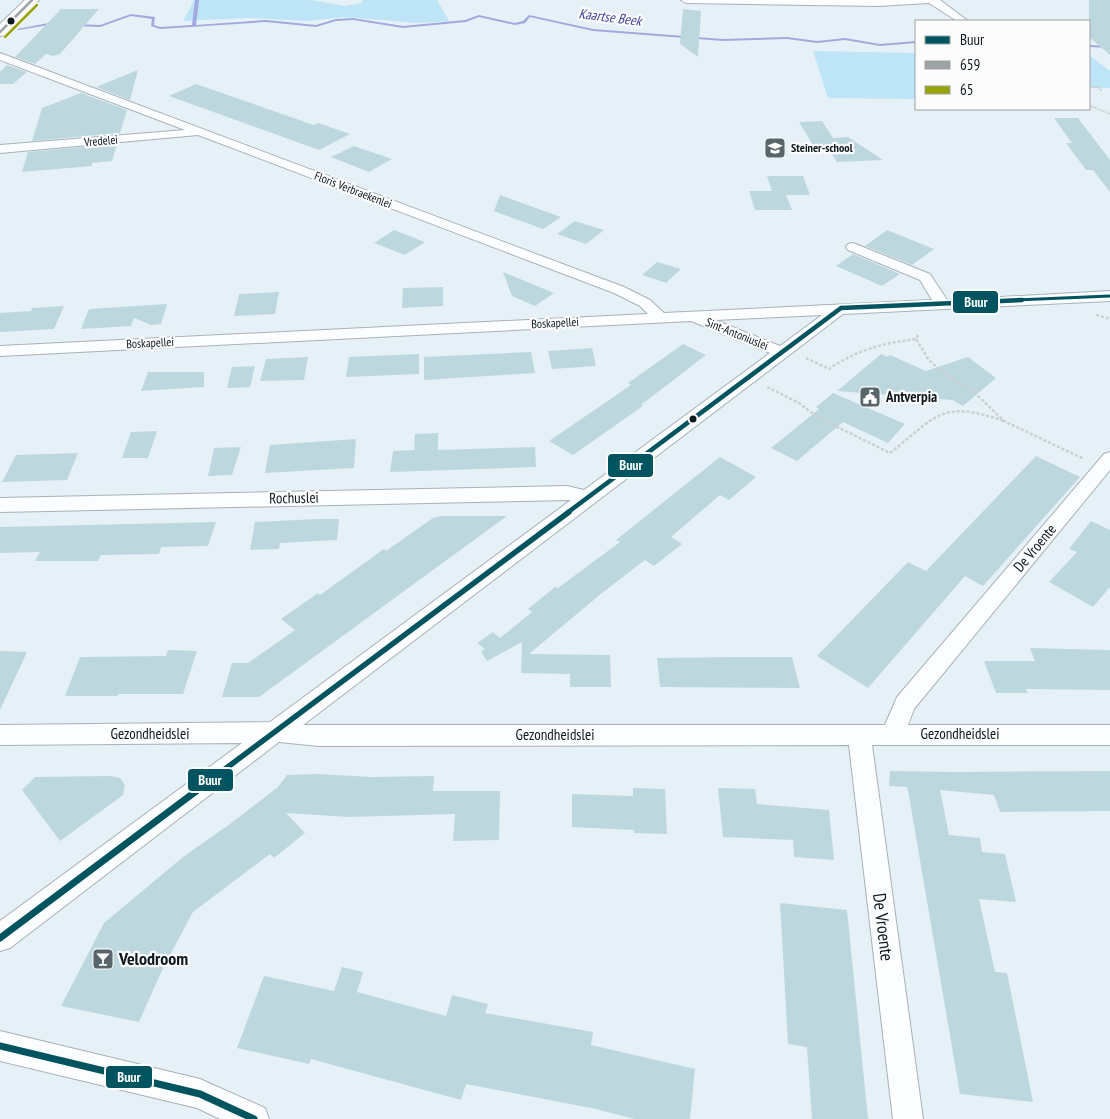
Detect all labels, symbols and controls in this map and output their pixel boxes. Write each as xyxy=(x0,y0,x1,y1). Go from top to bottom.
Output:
water label: Kaartse Beek xyxy=(578,4,644,30)
unlabelled marker xyxy=(6,16,16,26)
legend xyxy=(915,20,1090,110)
text: Buur xyxy=(960,30,985,49)
text: 659 xyxy=(960,55,980,74)
text: 65 xyxy=(960,80,974,99)
street label: Vredelei xyxy=(82,132,118,150)
school or university icon: Steiner-school xyxy=(763,136,787,160)
place label: Steiner-school xyxy=(791,140,853,155)
street label: Floris Verbraekenlei xyxy=(312,168,394,211)
line badge: Buur xyxy=(952,290,999,314)
text: Buur xyxy=(964,293,989,311)
street label: Boskapellei xyxy=(531,314,579,331)
street label: Sint-Antoniuslei xyxy=(704,314,771,353)
street label: Boskapellei xyxy=(126,334,174,351)
public building icon: Antverpia xyxy=(858,385,882,409)
place label: Antverpia xyxy=(885,387,937,406)
unlabelled marker xyxy=(688,414,698,424)
line badge: Buur xyxy=(607,453,654,478)
text: Buur xyxy=(619,456,644,474)
street label: Rochuslei xyxy=(269,488,319,507)
street label: De Vroente xyxy=(1009,520,1060,576)
street label: Gezondheidslei xyxy=(111,724,189,743)
street label: Gezondheidslei xyxy=(921,724,999,743)
street label: Gezondheidslei xyxy=(516,725,594,744)
line badge: Buur xyxy=(187,768,234,792)
text: Buur xyxy=(198,771,223,789)
street label: De Vroente xyxy=(868,892,899,962)
bar icon: Velodroom xyxy=(91,947,115,971)
place label: Velodroom xyxy=(118,947,188,970)
line badge: Buur xyxy=(105,1065,153,1089)
text: Buur xyxy=(117,1068,142,1086)

